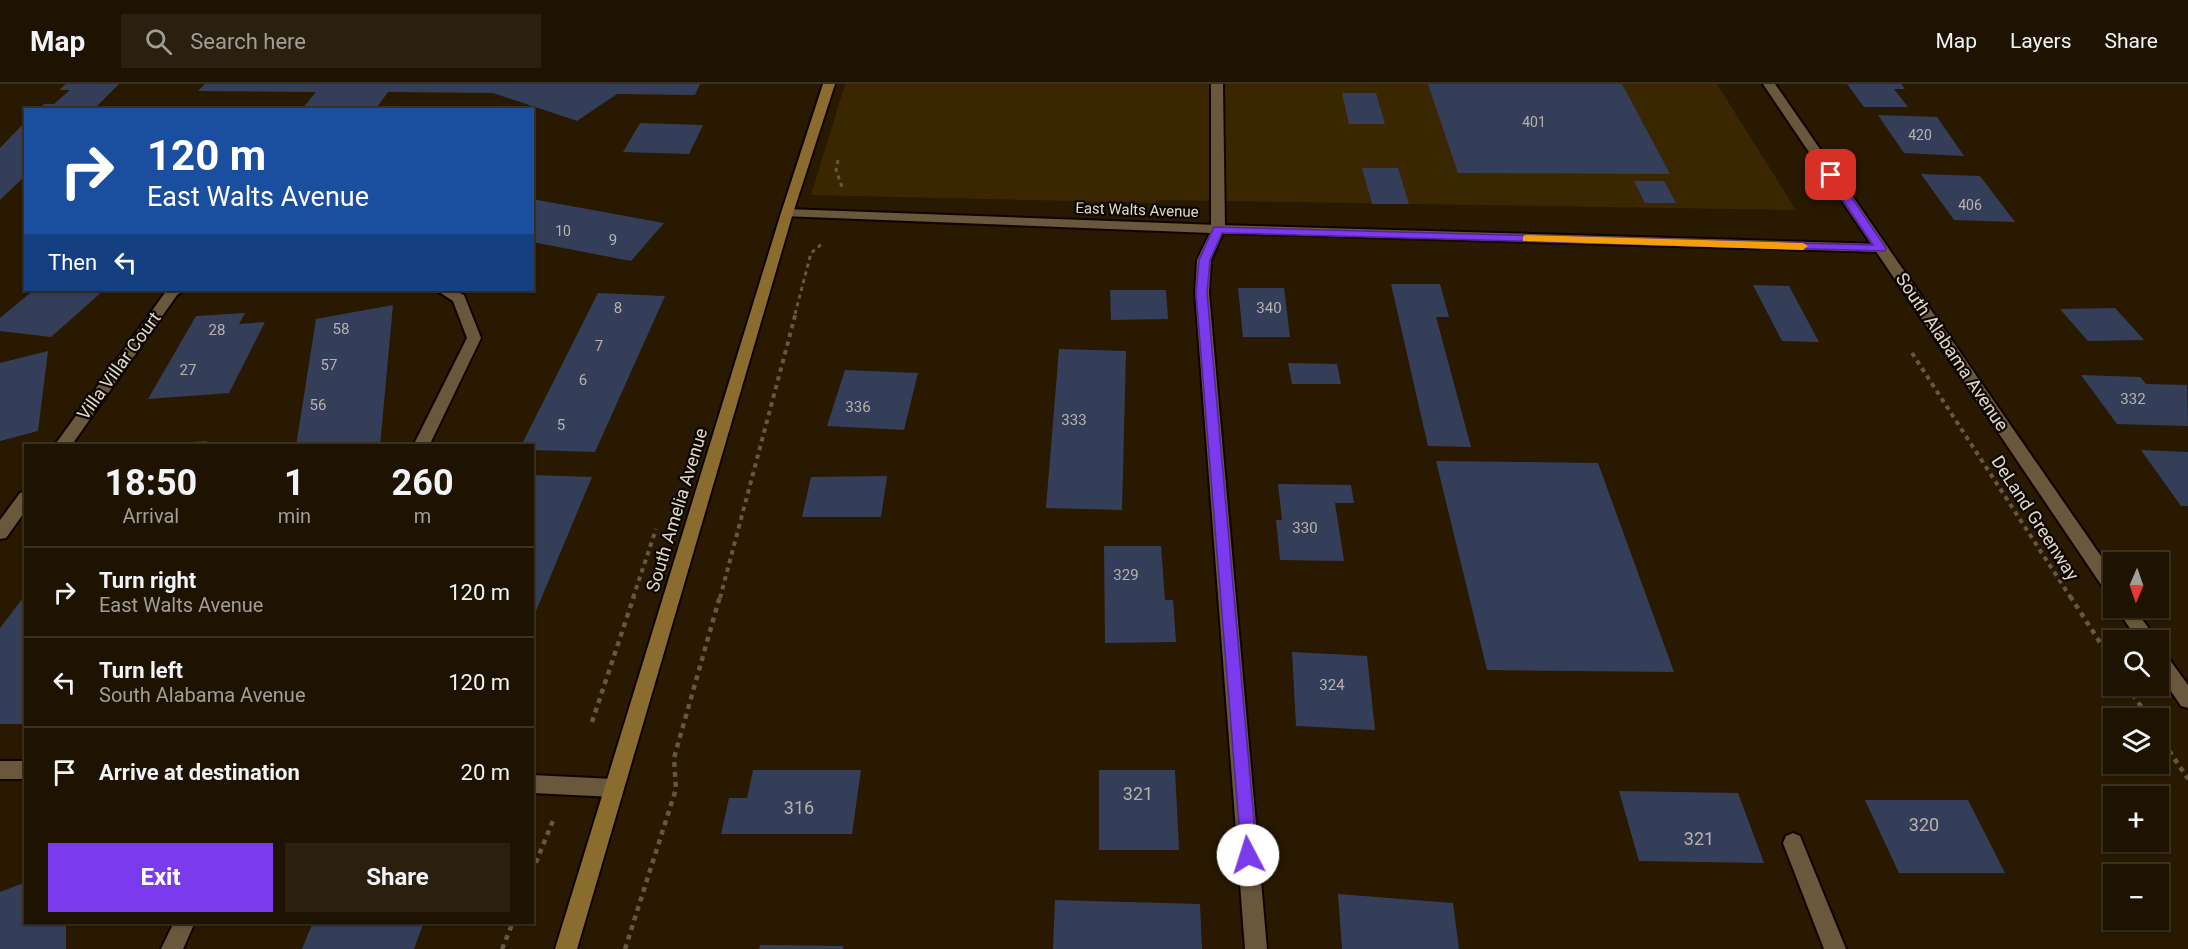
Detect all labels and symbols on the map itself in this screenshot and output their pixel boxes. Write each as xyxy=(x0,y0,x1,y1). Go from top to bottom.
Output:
house number: 401 xyxy=(1522,114,1546,130)
house number: 420 xyxy=(1908,127,1932,143)
pin xyxy=(1805,149,1856,200)
house number: 406 xyxy=(1958,197,1982,213)
street label: East Walts Avenue xyxy=(1075,199,1199,221)
house number: 10 xyxy=(555,223,571,239)
house number: 9 xyxy=(609,231,617,249)
street label: South Alabama Avenue xyxy=(1892,269,2013,435)
house number: 8 xyxy=(614,299,622,317)
house number: 340 xyxy=(1256,299,1282,317)
street label: Villa Villar Court xyxy=(72,308,165,424)
house number: 58 xyxy=(333,320,349,338)
house number: 28 xyxy=(209,321,225,339)
house number: 7 xyxy=(595,337,603,355)
house number: 57 xyxy=(321,356,337,374)
house number: 27 xyxy=(180,361,196,379)
house number: 6 xyxy=(579,371,587,389)
house number: 332 xyxy=(2120,390,2146,408)
house number: 56 xyxy=(310,396,326,414)
house number: 336 xyxy=(845,398,871,416)
house number: 333 xyxy=(1061,411,1087,429)
house number: 5 xyxy=(557,416,565,434)
street label: South Amelia Avenue xyxy=(642,425,711,594)
street label: DeLand Greenway xyxy=(1987,451,2084,584)
house number: 330 xyxy=(1292,519,1318,537)
north arrow xyxy=(2103,552,2169,618)
house number: 329 xyxy=(1113,566,1139,584)
house number: 324 xyxy=(1319,676,1345,694)
house number: 321 xyxy=(1123,783,1153,804)
house number: 316 xyxy=(784,797,814,818)
house number: 320 xyxy=(1909,814,1939,835)
position arrow xyxy=(1216,823,1280,887)
house number: 321 xyxy=(1684,828,1714,849)

